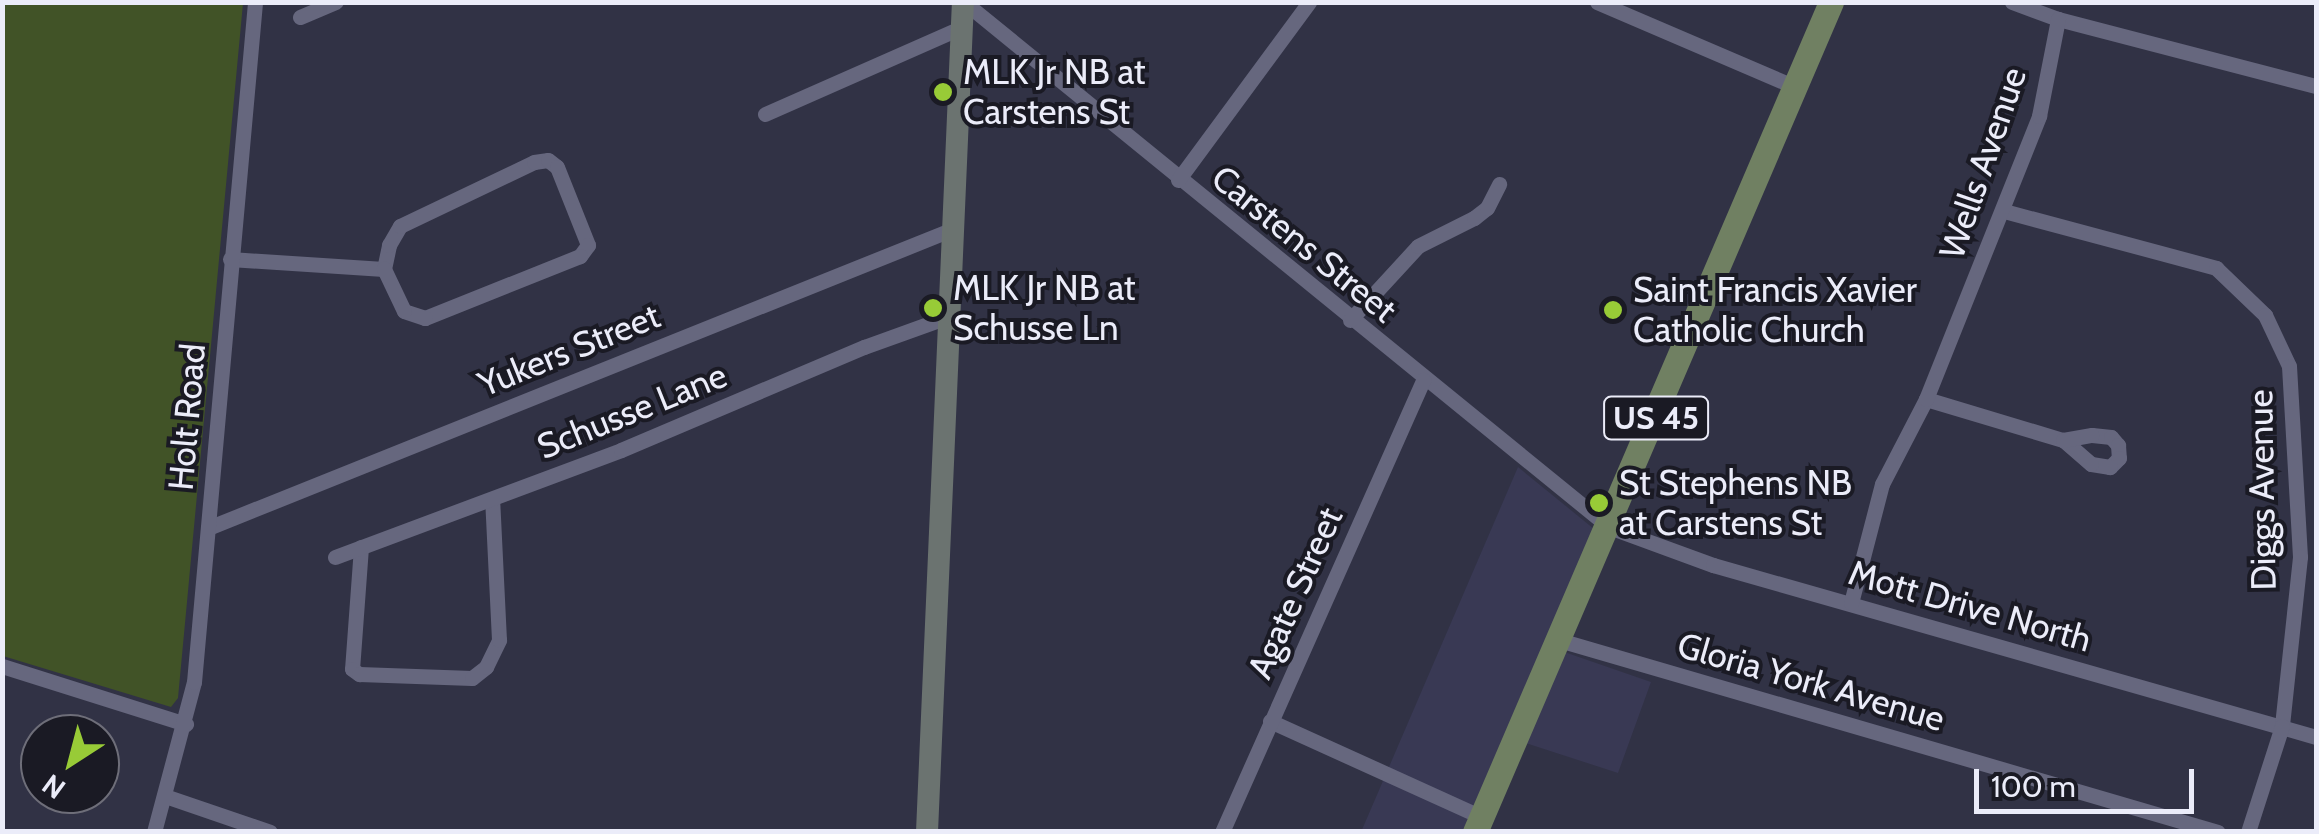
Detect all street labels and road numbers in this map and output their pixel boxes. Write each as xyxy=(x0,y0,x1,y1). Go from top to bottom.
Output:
street label: Wells Avenue xyxy=(1931,62,2035,264)
street label: Carstens Street xyxy=(1203,157,1405,331)
street label: Yukers Street xyxy=(472,295,666,405)
street label: Holt Road xyxy=(160,342,214,492)
street label: Schusse Lane xyxy=(531,354,733,468)
street label: Diggs Avenue xyxy=(2239,389,2285,591)
road number: US 45 xyxy=(1601,391,1711,445)
street label: Agate Street xyxy=(1239,501,1351,685)
street label: Mott Drive North xyxy=(1844,551,2096,661)
street label: Gloria York Avenue xyxy=(1673,624,1949,740)

